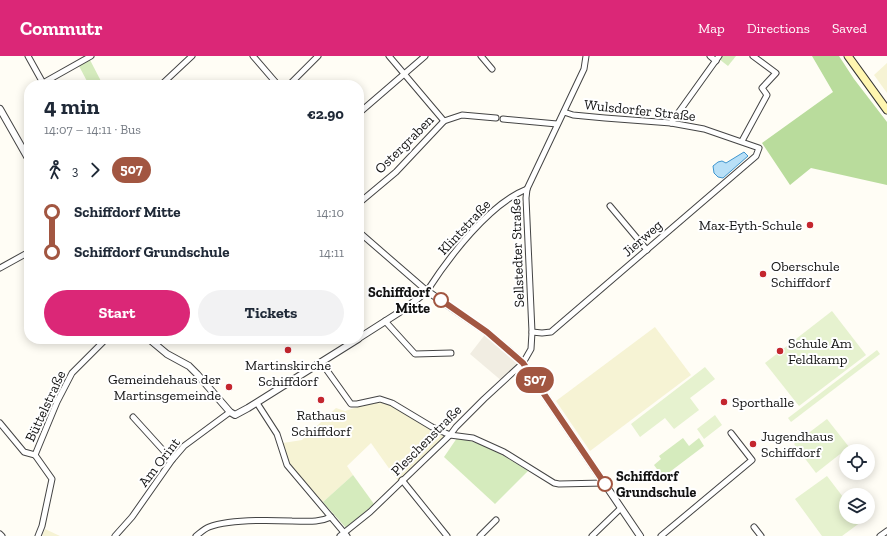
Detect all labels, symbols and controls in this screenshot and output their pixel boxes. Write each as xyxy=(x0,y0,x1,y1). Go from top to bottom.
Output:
text: Commutr xyxy=(20,17,103,40)
text: Map xyxy=(698,20,725,37)
text: Directions xyxy=(747,20,810,37)
text: Saved xyxy=(832,20,867,37)
text: 4 min xyxy=(44,93,100,120)
street label: Wulsdorfer Straße xyxy=(583,96,697,125)
text: €2.90 xyxy=(307,105,344,123)
street label: Ostergraben xyxy=(371,111,437,177)
text: 14:07 – 14:11 · Bus xyxy=(44,122,141,137)
icon: walk xyxy=(44,159,66,181)
icon: forward xyxy=(84,159,106,181)
text: 507 xyxy=(120,161,143,178)
text: 3 xyxy=(72,163,78,178)
street label: Klintstraße xyxy=(434,196,495,259)
street label: Sellstedter Straße xyxy=(507,198,528,308)
text: Schiffdorf Mitte xyxy=(74,203,180,221)
text: 14:10 xyxy=(317,205,344,220)
street label: Jierweg xyxy=(619,216,666,260)
place label: Max-Eyth-Schule xyxy=(699,217,802,234)
marker: Max-Eyth-Schule xyxy=(805,220,815,230)
text: Schiffdorf Grundschule xyxy=(74,243,229,261)
text: 14:11 xyxy=(319,245,344,260)
place label: Oberschule Schiffdorf xyxy=(771,258,840,291)
marker: Oberschule Schiffdorf xyxy=(758,269,768,279)
place label: Schiffdorf Mitte xyxy=(368,284,431,317)
button: Start xyxy=(44,290,190,336)
button: Tickets xyxy=(198,290,344,336)
marker: Schiffdorf Mitte xyxy=(433,292,449,308)
place label: Schule Am Feldkamp xyxy=(788,335,852,368)
marker: Martinskirche Schiffdorf xyxy=(283,345,293,355)
marker: Schule Am Feldkamp xyxy=(775,346,785,356)
place label: Martinskirche Schiffdorf xyxy=(245,357,331,390)
street label: Büttelstraße xyxy=(22,367,70,445)
line badge: 507 xyxy=(512,367,558,393)
place label: Gemeindehaus der Martinsgemeinde xyxy=(108,371,221,404)
text: 507 xyxy=(524,371,546,388)
marker: Gemeindehaus der Martinsgemeinde xyxy=(224,382,234,392)
place label: Sporthalle xyxy=(732,394,794,411)
marker: Rathaus Schiffdorf xyxy=(316,395,326,405)
marker: Sporthalle xyxy=(719,397,729,407)
street label: Pleschenstraße xyxy=(387,401,466,479)
place label: Rathaus Schiffdorf xyxy=(291,407,352,440)
place label: Jugendhaus Schiffdorf xyxy=(761,428,834,461)
street label: Am Orint xyxy=(135,434,184,490)
marker: Jugendhaus Schiffdorf xyxy=(748,439,758,449)
map controls xyxy=(839,444,875,524)
button: locate xyxy=(839,444,875,480)
place label: Schiffdorf Grundschule xyxy=(616,468,697,501)
marker: Schiffdorf Grundschule xyxy=(597,476,613,492)
button: layers xyxy=(839,488,875,524)

